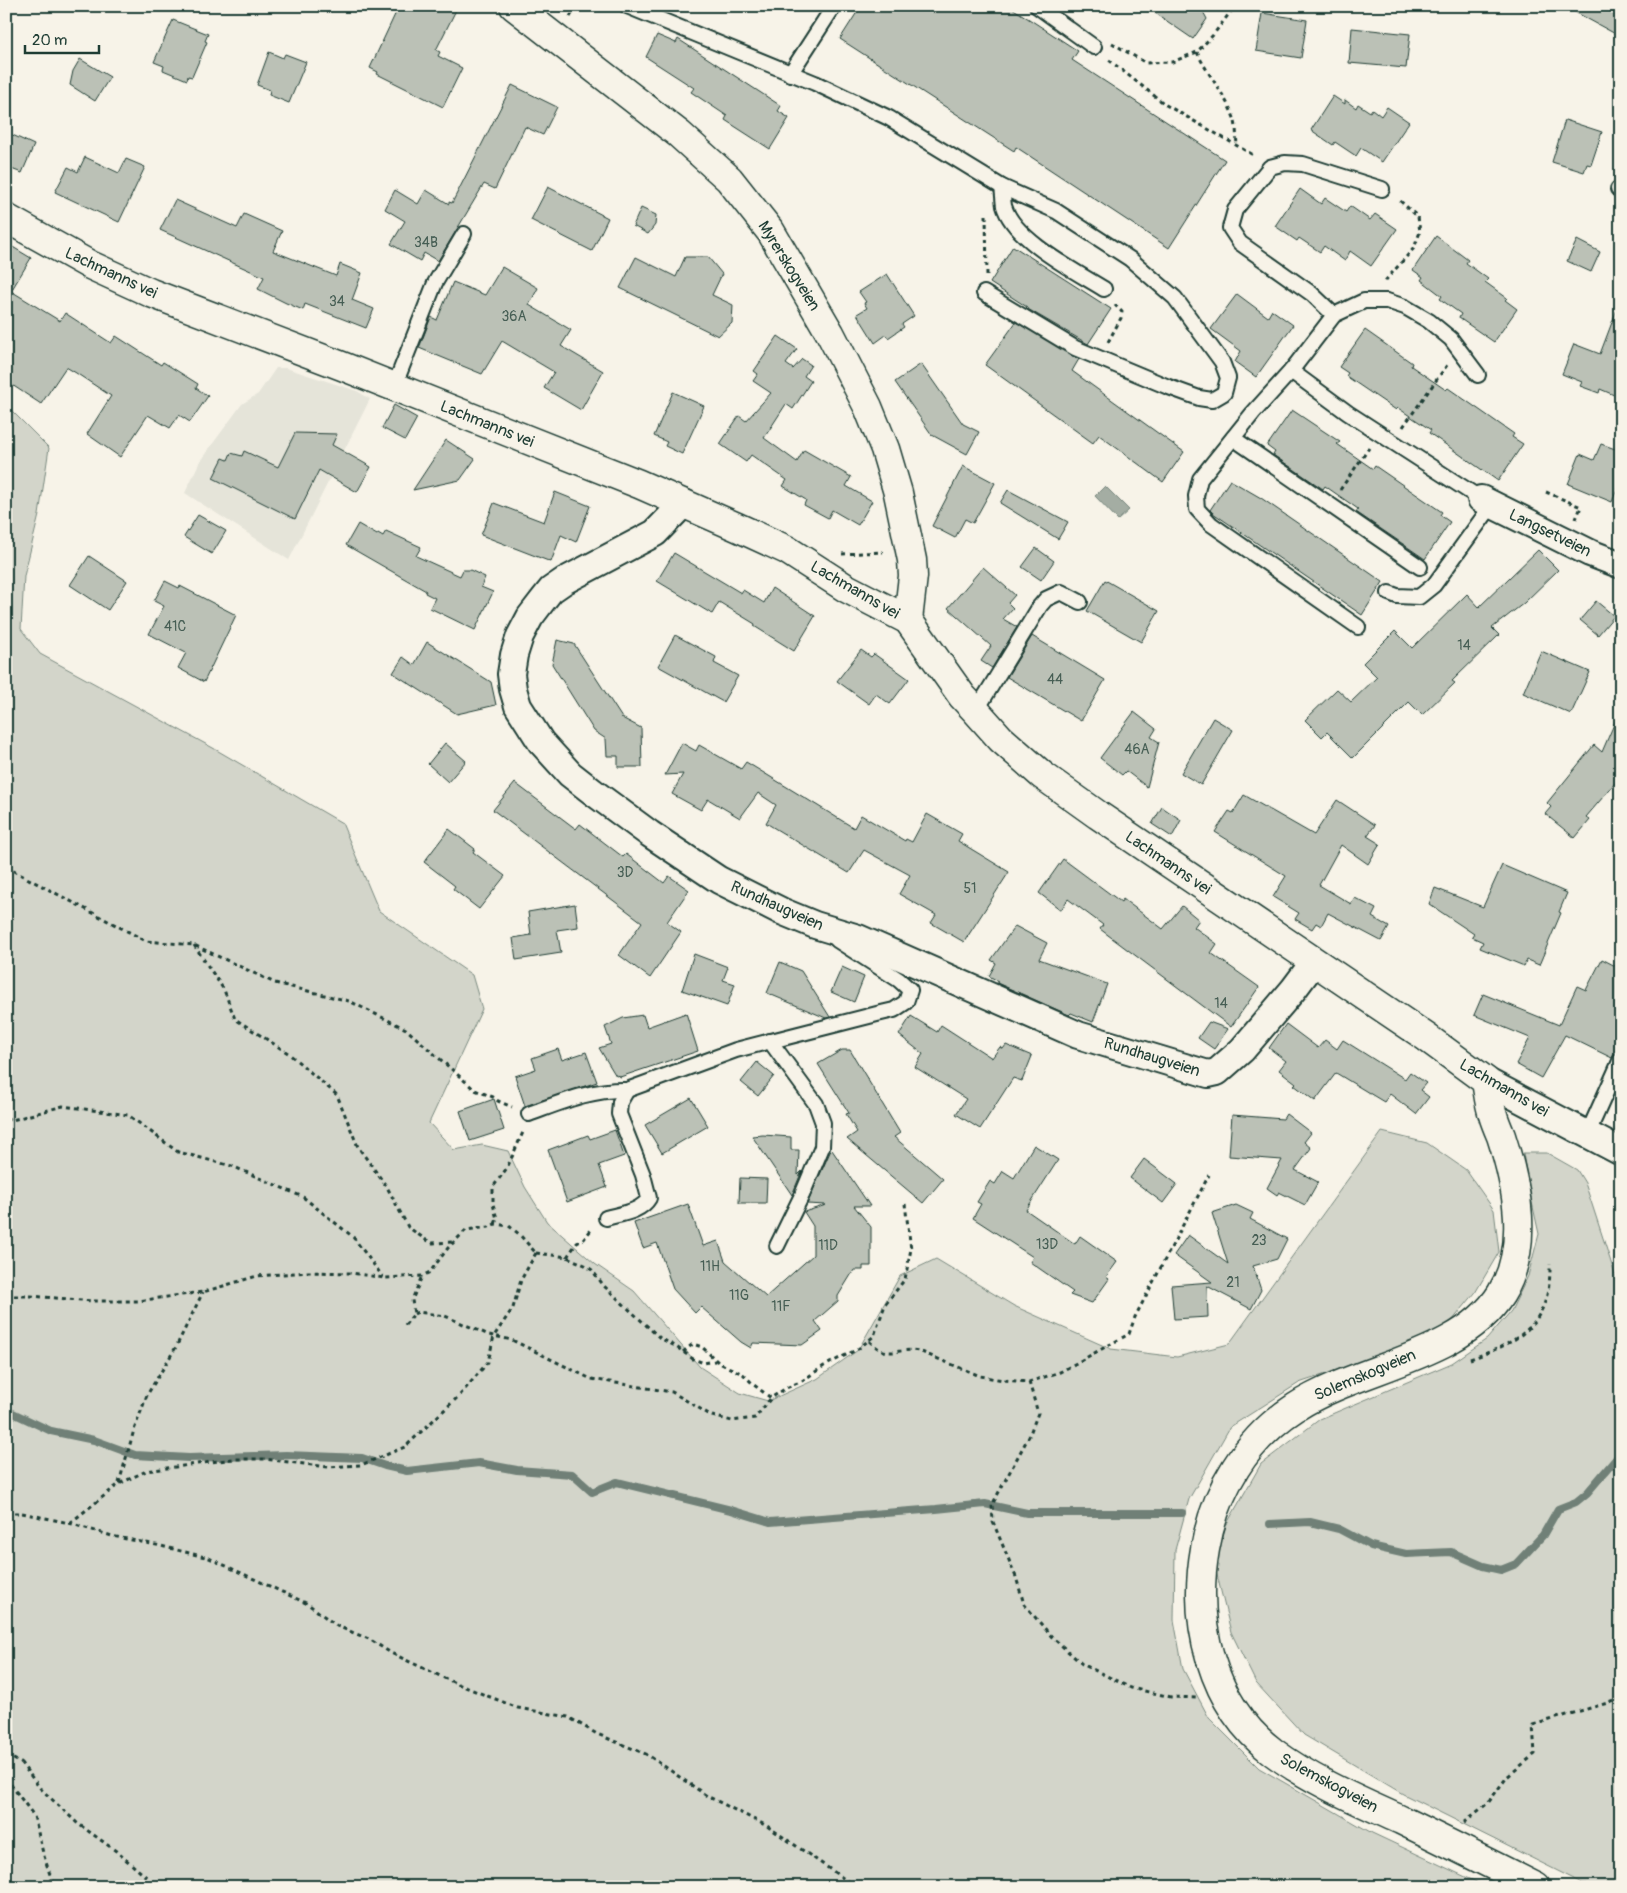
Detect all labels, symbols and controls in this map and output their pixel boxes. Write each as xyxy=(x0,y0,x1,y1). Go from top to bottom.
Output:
scale bar xyxy=(25,22,99,54)
text: 20 m xyxy=(32,31,67,50)
street label: Myrerskogveien xyxy=(753,217,825,315)
house number: 34B xyxy=(414,234,438,251)
street label: Lachmanns vei xyxy=(62,243,161,303)
house number: 34 xyxy=(329,293,345,310)
house number: 36A xyxy=(501,308,527,325)
street label: Lachmanns vei xyxy=(437,396,537,452)
street label: Langsetveien xyxy=(1506,504,1594,562)
street label: Lachmanns vei xyxy=(807,556,903,624)
house number: 41C xyxy=(164,618,186,635)
house number: 14 xyxy=(1457,637,1471,654)
house number: 44 xyxy=(1047,671,1063,688)
house number: 46A xyxy=(1124,741,1150,758)
street label: Lachmanns vei xyxy=(1121,827,1215,899)
house number: 3D xyxy=(617,864,634,881)
street label: Rundhaugveien xyxy=(727,877,827,935)
house number: 51 xyxy=(963,880,977,897)
house number: 14 xyxy=(1214,995,1228,1012)
street label: Rundhaugveien xyxy=(1102,1033,1202,1081)
street label: Lachmanns vei xyxy=(1456,1054,1552,1122)
house number: 23 xyxy=(1251,1232,1267,1249)
house number: 13D xyxy=(1036,1236,1058,1253)
house number: 11D xyxy=(818,1237,838,1254)
house number: 11H xyxy=(700,1258,720,1275)
house number: 21 xyxy=(1226,1274,1240,1291)
house number: 11G xyxy=(729,1287,749,1304)
house number: 11F xyxy=(771,1298,791,1315)
street label: Solemskogveien xyxy=(1311,1345,1419,1405)
street label: Solemskogveien xyxy=(1276,1749,1382,1817)

